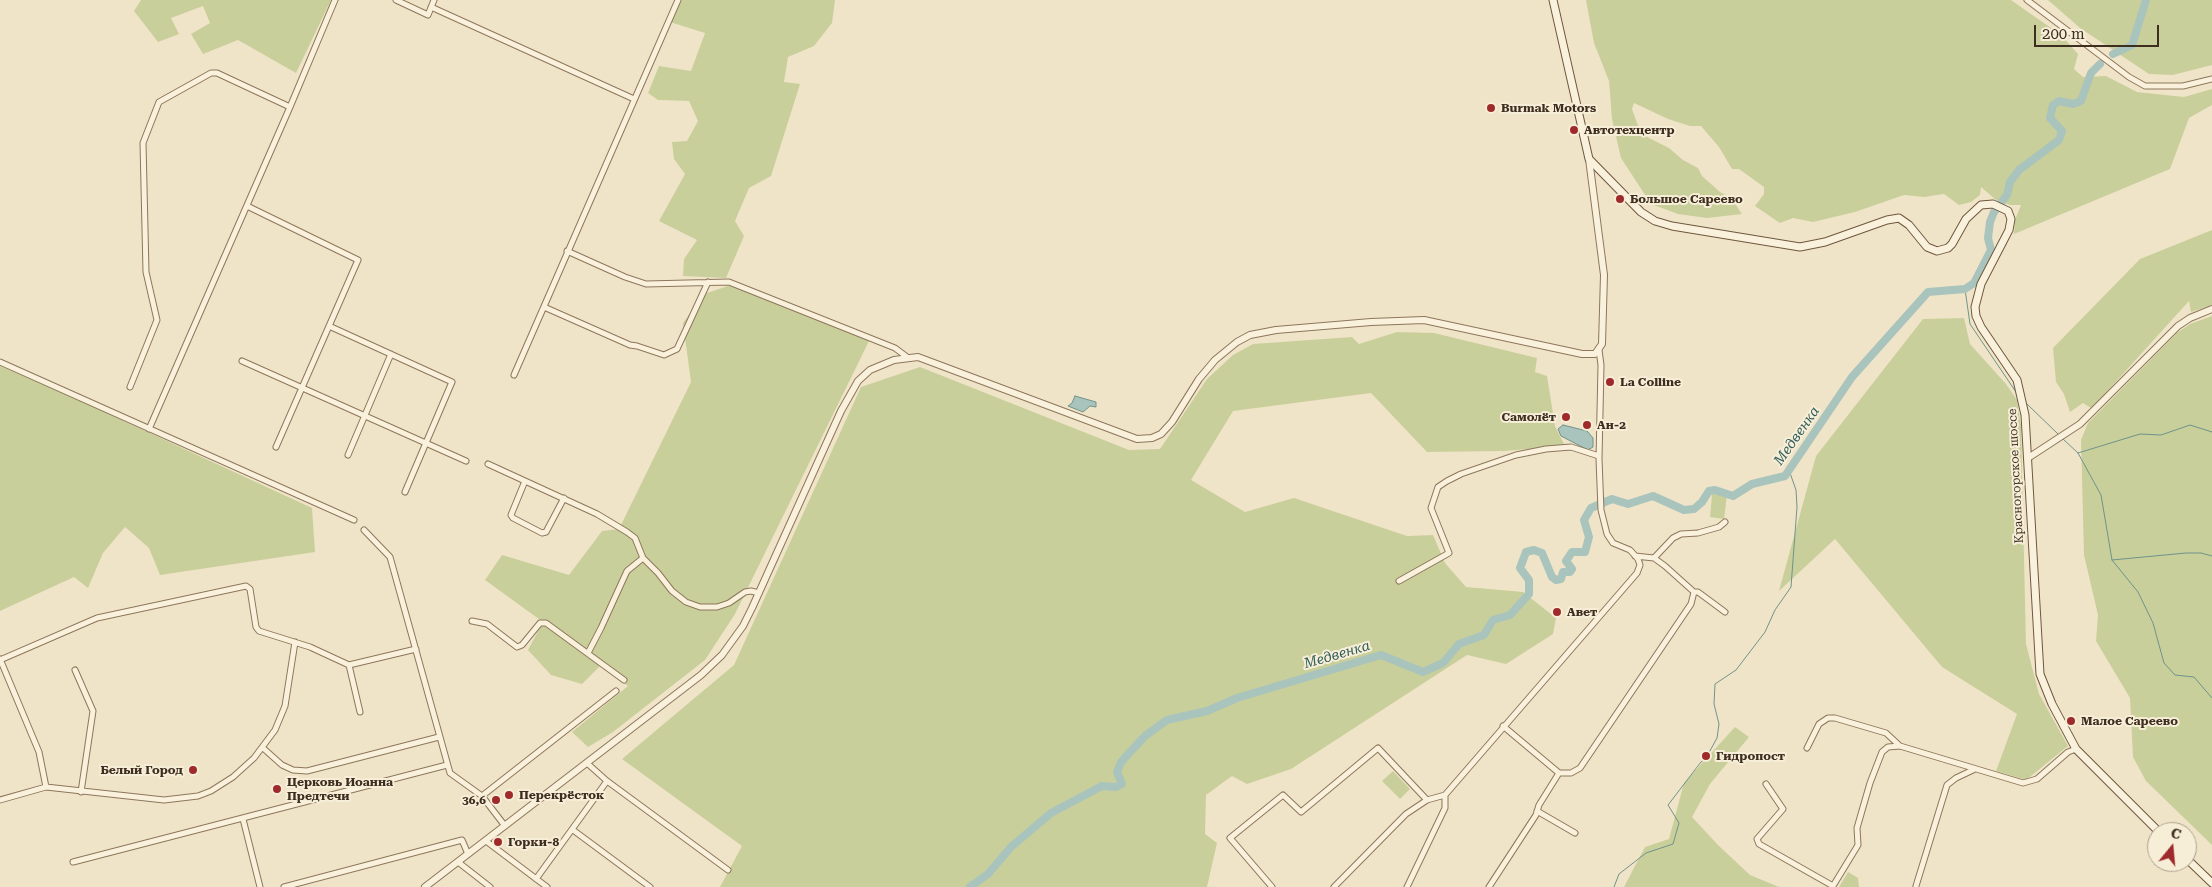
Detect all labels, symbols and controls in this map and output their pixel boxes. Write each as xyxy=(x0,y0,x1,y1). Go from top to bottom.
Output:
scale bar xyxy=(2037,15,2162,47)
text: 200 m xyxy=(2042,25,2085,43)
place label: Burmak Motors xyxy=(1501,101,1596,115)
marker: Burmak Motors xyxy=(1485,102,1497,114)
place label: Автотехцентр xyxy=(1584,123,1675,137)
marker: Автотехцентр xyxy=(1568,124,1580,136)
place label: Большое Сареево xyxy=(1630,192,1743,206)
marker: Большое Сареево xyxy=(1614,193,1626,205)
place label: La Colline xyxy=(1620,375,1681,389)
marker: La Colline xyxy=(1604,376,1616,388)
water label: Медвенка xyxy=(1771,403,1823,469)
street label: Красногорское шоссе xyxy=(2005,408,2027,544)
place label: Самолёт xyxy=(1501,410,1556,424)
marker: Самолёт xyxy=(1560,411,1572,423)
place label: Ан-2 xyxy=(1597,418,1626,432)
marker: Ан-2 xyxy=(1581,419,1593,431)
place label: Авет xyxy=(1567,605,1597,619)
marker: Авет xyxy=(1551,606,1563,618)
water label: Медвенка xyxy=(1302,638,1372,672)
place label: Малое Сареево xyxy=(2081,714,2178,728)
marker: Малое Сареево xyxy=(2065,715,2077,727)
place label: Гидропост xyxy=(1716,749,1785,763)
marker: Гидропост xyxy=(1700,750,1712,762)
place label: Белый Город xyxy=(100,763,183,777)
marker: Белый Город xyxy=(187,764,199,776)
place label: Церковь Иоанна Предтечи xyxy=(287,775,393,803)
marker: Церковь Иоанна Предтечи xyxy=(271,783,283,795)
place label: Перекрёсток xyxy=(519,788,604,802)
marker: Перекрёсток xyxy=(503,789,515,801)
place label: 36,6 xyxy=(462,793,486,807)
marker: 36,6 xyxy=(490,794,502,806)
north arrow xyxy=(2147,822,2197,872)
text: С xyxy=(2169,825,2183,843)
place label: Горки-8 xyxy=(508,835,559,849)
marker: Горки-8 xyxy=(492,836,504,848)

